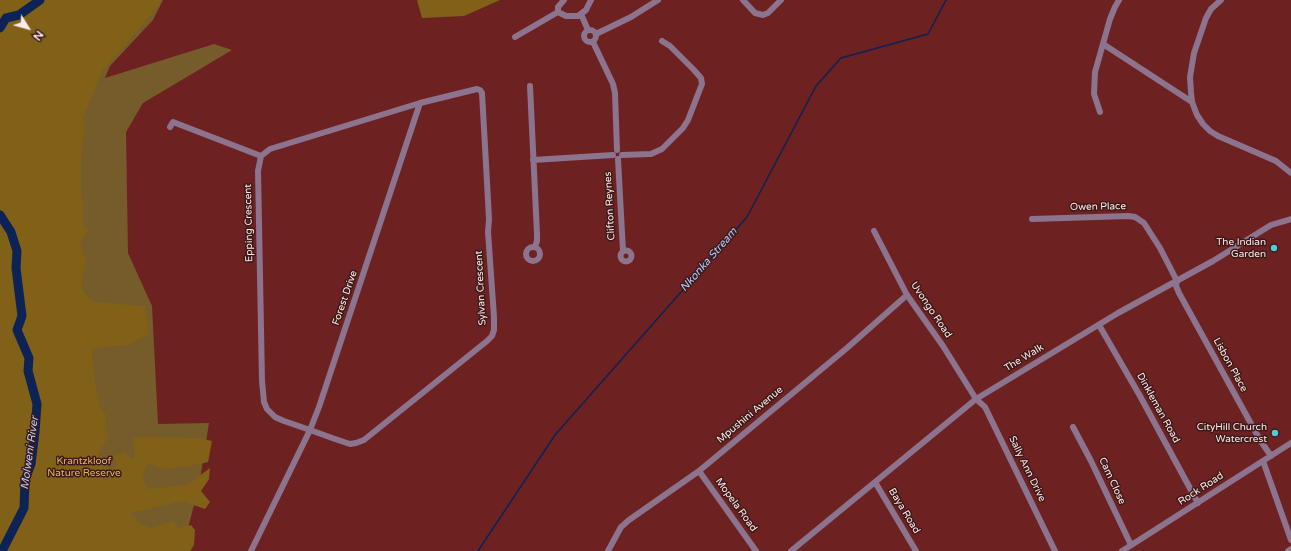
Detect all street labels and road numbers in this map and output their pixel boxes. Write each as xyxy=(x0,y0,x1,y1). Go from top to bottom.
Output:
street label: Clifton Reynes xyxy=(602,171,618,241)
street label: Epping Crescent xyxy=(242,184,256,262)
street label: Owen Place xyxy=(1070,201,1126,213)
street label: Sylvan Crescent xyxy=(473,250,489,326)
street label: Forest Drive xyxy=(330,269,360,327)
street label: Uvongo Road xyxy=(908,280,954,340)
street label: Lisbon Place xyxy=(1210,336,1250,394)
street label: The Walk xyxy=(1002,342,1046,374)
street label: Dinkleman Road xyxy=(1134,371,1182,445)
street label: Mpushini Avenue xyxy=(715,384,785,446)
street label: Sally Ann Drive xyxy=(1006,434,1048,504)
street label: Cam Close xyxy=(1096,456,1128,506)
street label: Rock Road xyxy=(1176,470,1226,508)
street label: Mopela Road xyxy=(713,476,759,534)
street label: Baya Road xyxy=(886,486,922,536)

